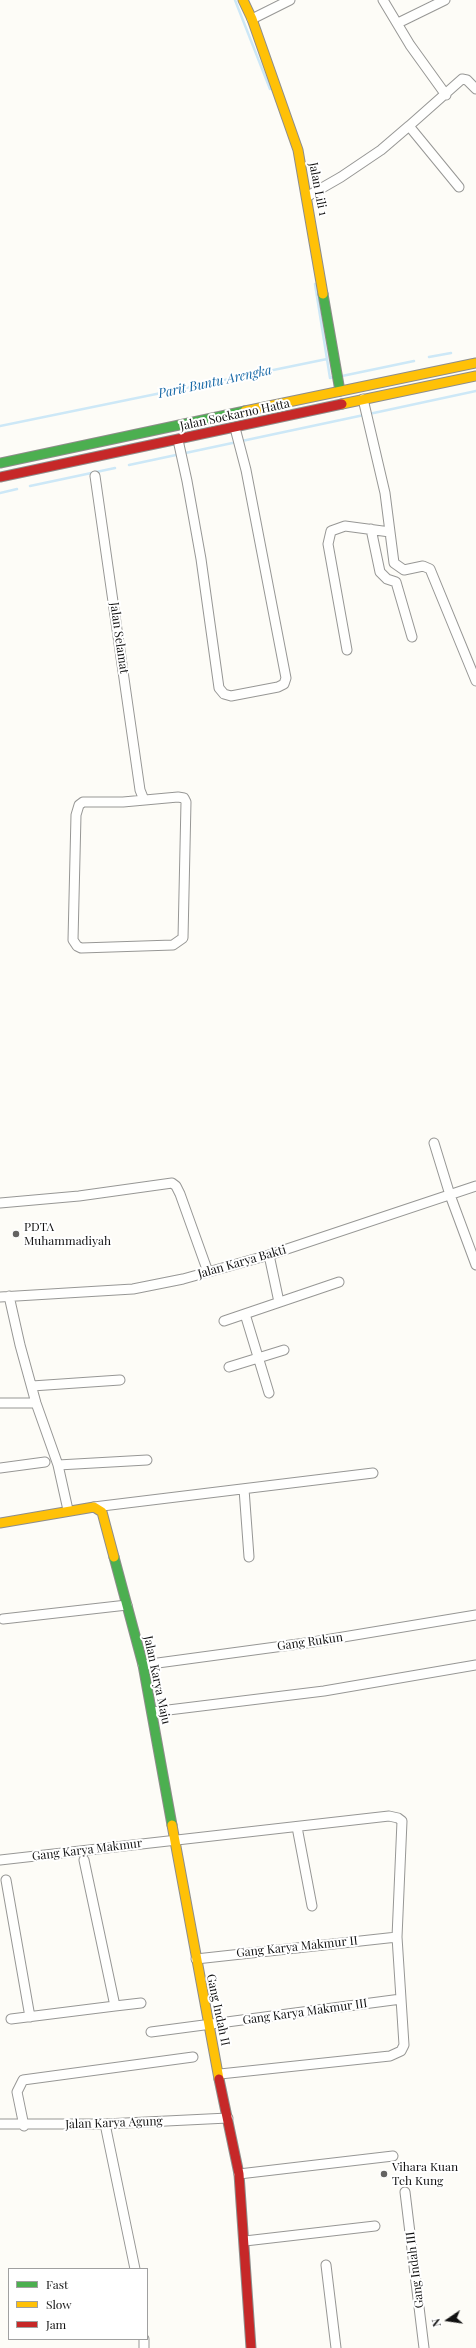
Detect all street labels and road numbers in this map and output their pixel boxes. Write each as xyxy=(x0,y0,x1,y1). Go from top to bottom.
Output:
street label: Jalan Lili 1 xyxy=(306,161,330,217)
street label: Jalan Soekarno Hatta xyxy=(179,396,291,434)
street label: Jalan Selamat xyxy=(107,601,131,675)
street label: Jalan Karya Bakti xyxy=(196,1243,288,1281)
street label: Gang Rukun xyxy=(276,1630,344,1654)
street label: Jalan Karya Maju xyxy=(141,1635,173,1725)
street label: Gang Karya Makmur xyxy=(31,1836,143,1864)
street label: Gang Karya Makmur II xyxy=(236,1933,358,1961)
street label: Gang Indah II xyxy=(203,1973,233,2047)
street label: Gang Karya Makmur III xyxy=(242,1996,368,2028)
street label: Jalan Karya Agung xyxy=(65,2114,163,2132)
street label: Gang Indah III xyxy=(403,2231,427,2309)

